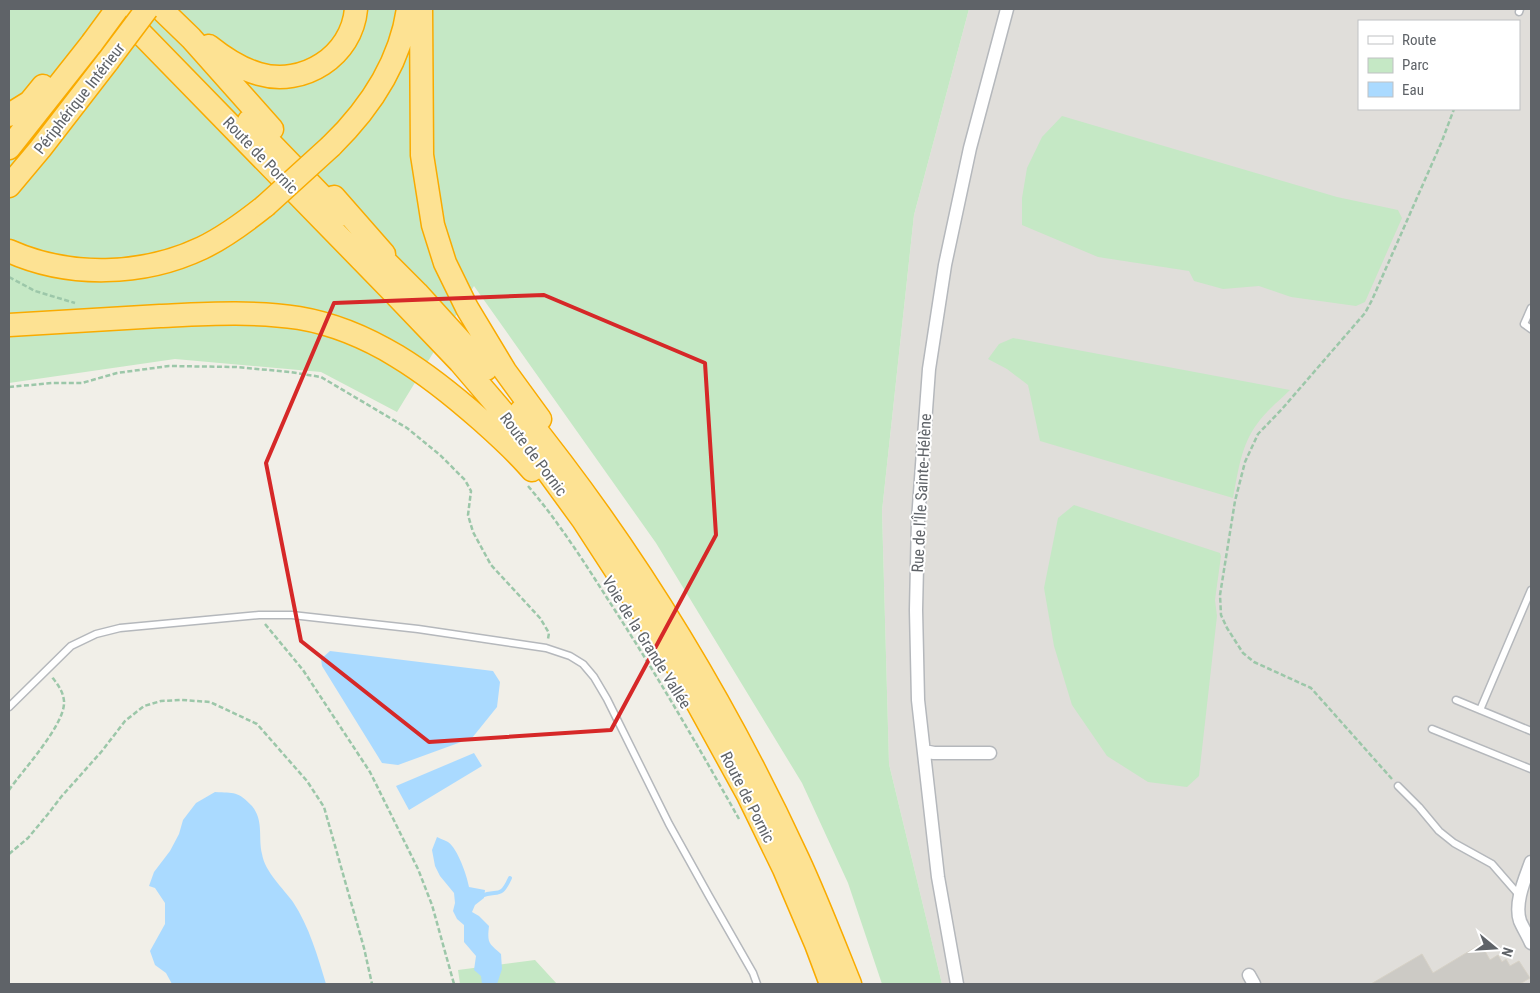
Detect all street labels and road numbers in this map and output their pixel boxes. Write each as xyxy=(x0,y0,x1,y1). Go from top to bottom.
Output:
street label: Périphérique Intérieur xyxy=(30,39,129,158)
street label: Route de Pornic xyxy=(219,113,302,198)
street label: Route de Pornic xyxy=(496,409,571,500)
street label: Rue de l'Île Sainte-Hélène xyxy=(908,413,935,573)
street label: Voie de la Grande Vallée xyxy=(598,572,695,712)
street label: Route de Pornic xyxy=(716,748,779,846)

